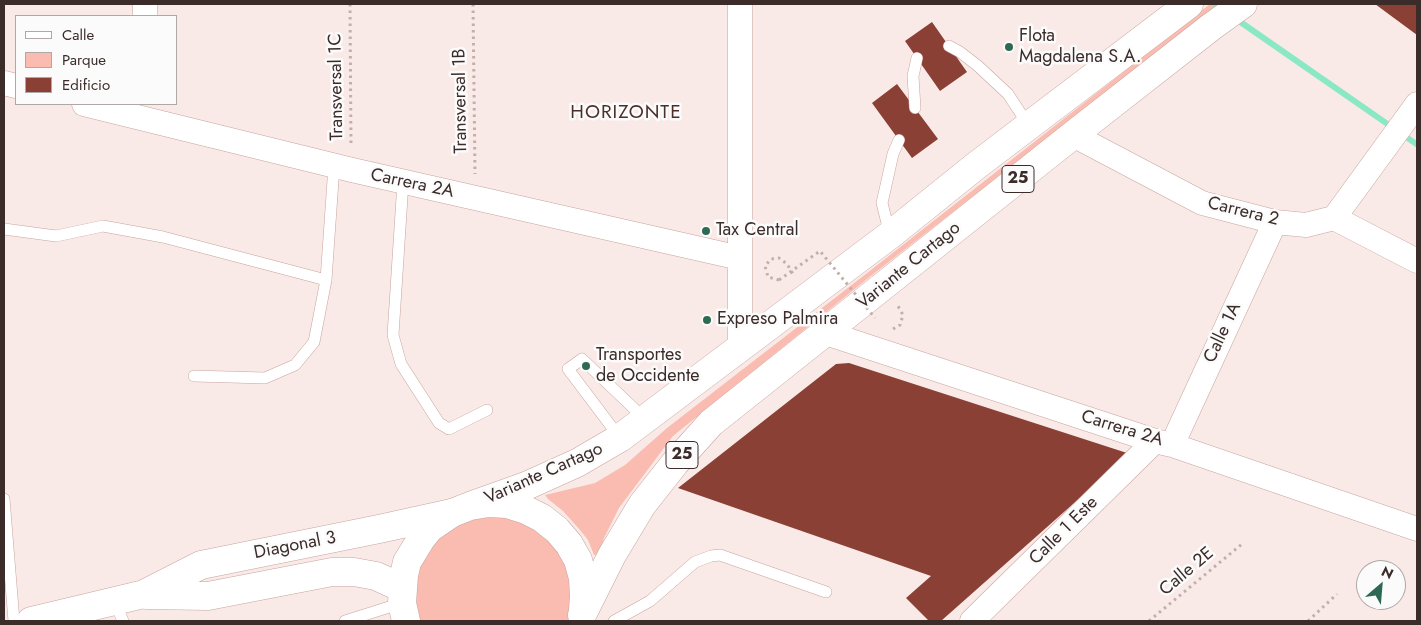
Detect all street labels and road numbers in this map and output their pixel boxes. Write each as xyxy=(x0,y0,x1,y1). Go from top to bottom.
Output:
street label: Transversal 1C xyxy=(325,33,349,141)
street label: Transversal 1B xyxy=(449,48,473,154)
street label: Carrera 2A xyxy=(368,165,456,203)
road number: 25 xyxy=(1002,165,1034,192)
street label: Carrera 2 xyxy=(1205,193,1281,231)
street label: Variante Cartago xyxy=(853,218,965,314)
street label: Calle 1A xyxy=(1200,299,1246,367)
street label: Carrera 2A xyxy=(1078,406,1166,452)
street label: Variante Cartago xyxy=(482,438,606,510)
road number: 25 xyxy=(666,442,698,468)
street label: Calle 1 Este xyxy=(1025,492,1103,570)
street label: Diagonal 3 xyxy=(252,527,338,565)
street label: Calle 2E xyxy=(1156,543,1218,601)

